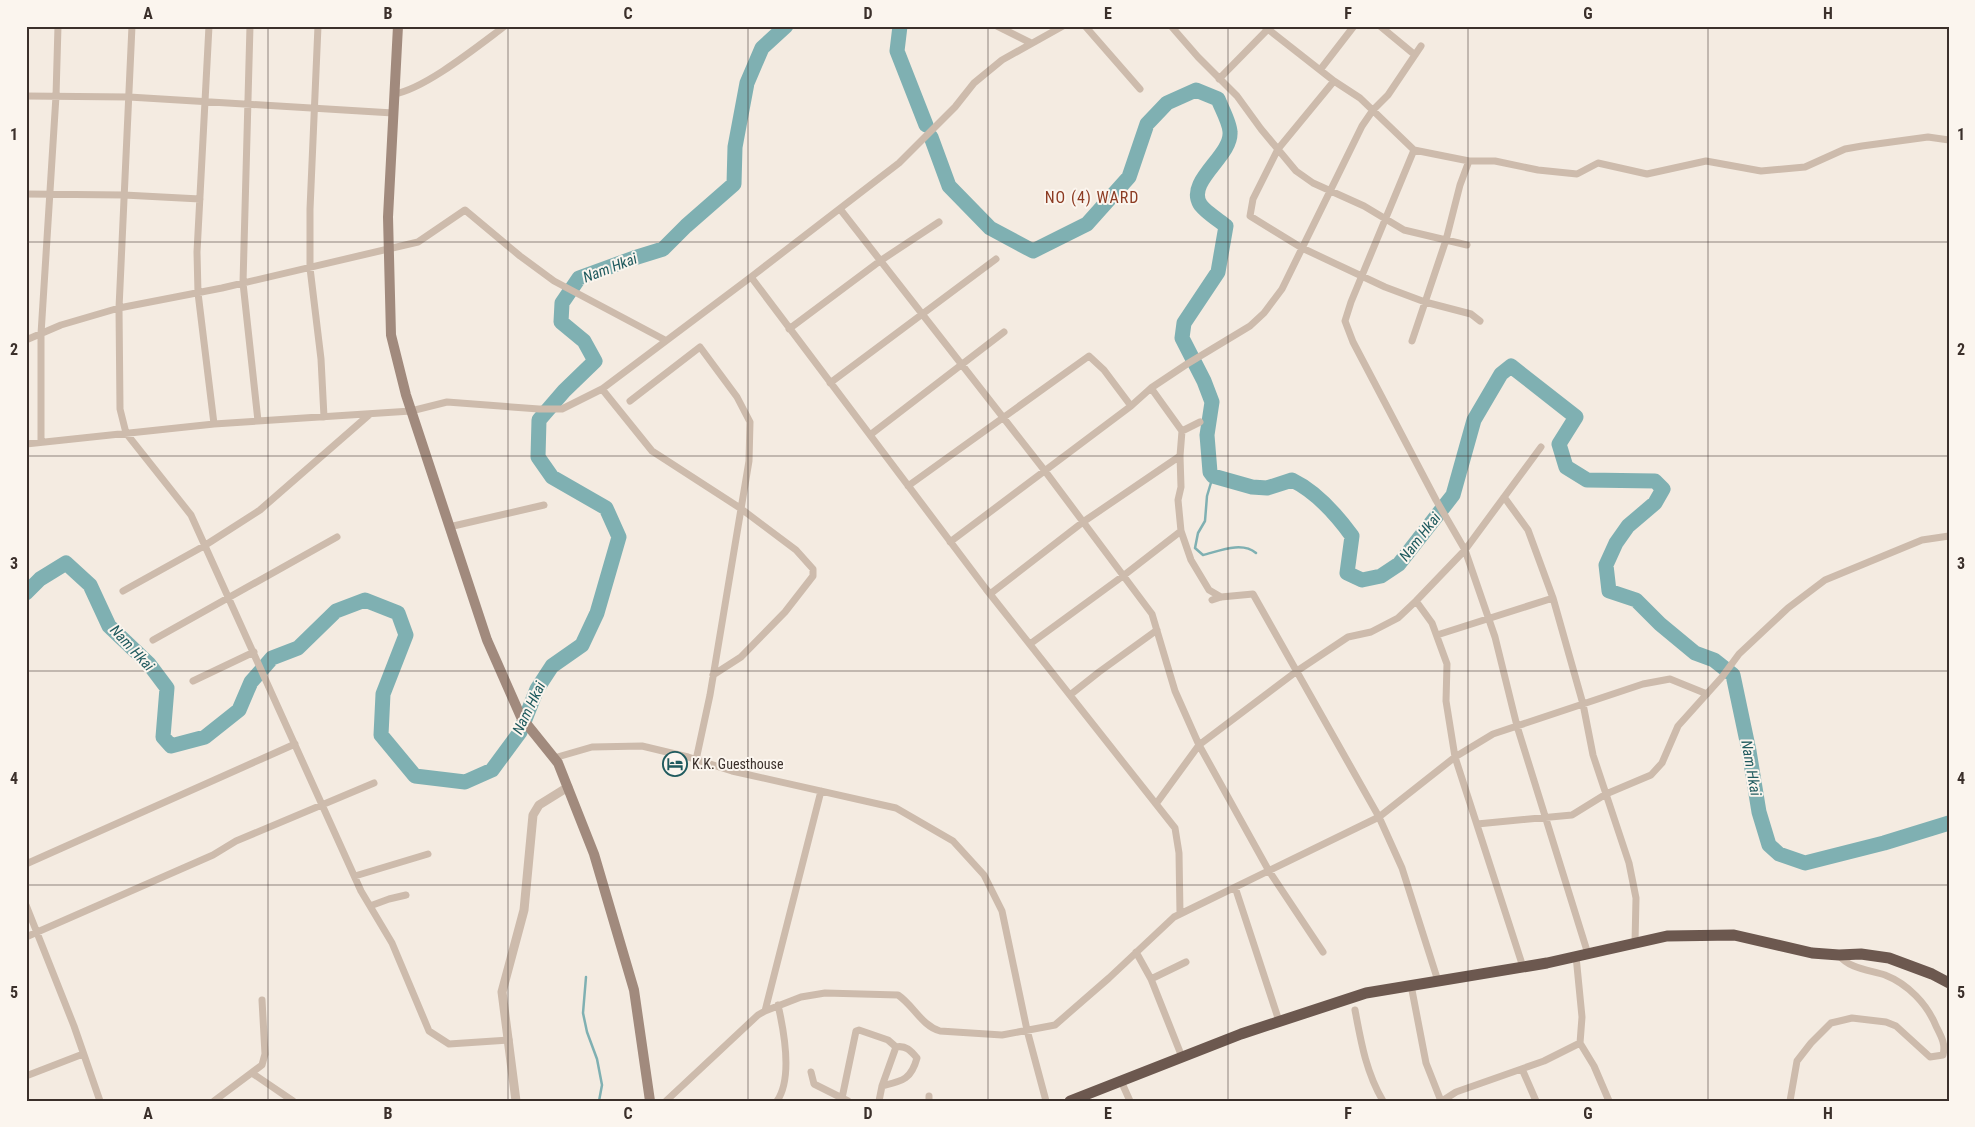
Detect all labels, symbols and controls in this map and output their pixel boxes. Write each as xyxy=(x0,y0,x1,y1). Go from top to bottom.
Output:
text: A xyxy=(143,4,153,23)
text: B xyxy=(384,4,393,23)
text: C xyxy=(623,4,633,23)
text: D xyxy=(863,4,873,23)
text: E xyxy=(1104,4,1112,23)
text: F xyxy=(1344,4,1352,23)
text: G xyxy=(1583,4,1593,23)
text: H xyxy=(1823,4,1833,23)
text: 1 xyxy=(10,125,18,144)
text: 1 xyxy=(1957,125,1965,144)
district label: NO (4) WARD xyxy=(1045,188,1139,207)
water label: Nam Hkai xyxy=(581,249,640,286)
text: 2 xyxy=(10,340,18,359)
text: 2 xyxy=(1957,340,1965,359)
water label: Nam Hkai xyxy=(1396,509,1445,565)
text: 3 xyxy=(10,554,18,573)
text: 3 xyxy=(1957,554,1965,573)
water label: Nam Hkai xyxy=(106,621,158,675)
water label: Nam Hkai xyxy=(509,678,550,737)
water label: Nam Hkai xyxy=(1737,739,1765,798)
hotel icon: K.K. Guesthouse xyxy=(662,751,688,777)
place label: K.K. Guesthouse xyxy=(692,756,784,772)
text: 4 xyxy=(10,769,18,788)
text: 4 xyxy=(1957,769,1965,788)
text: 5 xyxy=(10,983,18,1002)
text: 5 xyxy=(1957,983,1965,1002)
text: A xyxy=(143,1104,153,1123)
text: B xyxy=(384,1104,393,1123)
text: C xyxy=(623,1104,633,1123)
text: D xyxy=(863,1104,873,1123)
text: E xyxy=(1104,1104,1112,1123)
text: F xyxy=(1344,1104,1352,1123)
text: G xyxy=(1583,1104,1593,1123)
text: H xyxy=(1823,1104,1833,1123)

